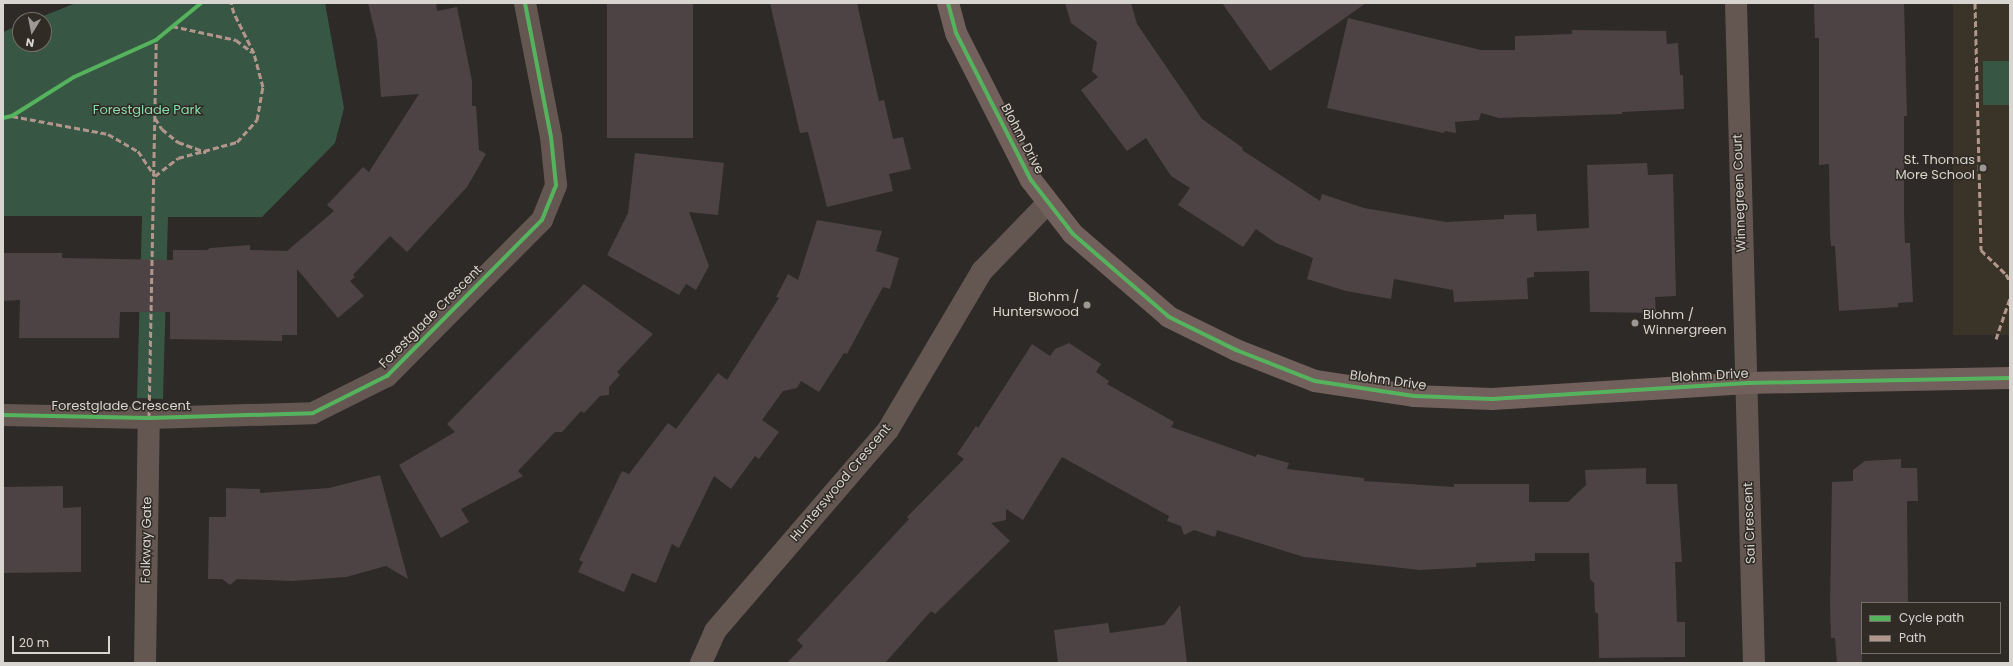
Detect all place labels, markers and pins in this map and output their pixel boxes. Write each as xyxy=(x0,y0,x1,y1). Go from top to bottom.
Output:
place label: St. Thomas More School xyxy=(1895,153,1975,184)
marker: St. Thomas More School xyxy=(1978,163,1988,173)
place label: Blohm / Hunterswood xyxy=(993,290,1079,321)
marker: Blohm / Hunterswood xyxy=(1082,300,1092,310)
place label: Blohm / Winnergreen xyxy=(1643,308,1727,339)
marker: Blohm / Winnergreen xyxy=(1630,318,1640,328)

